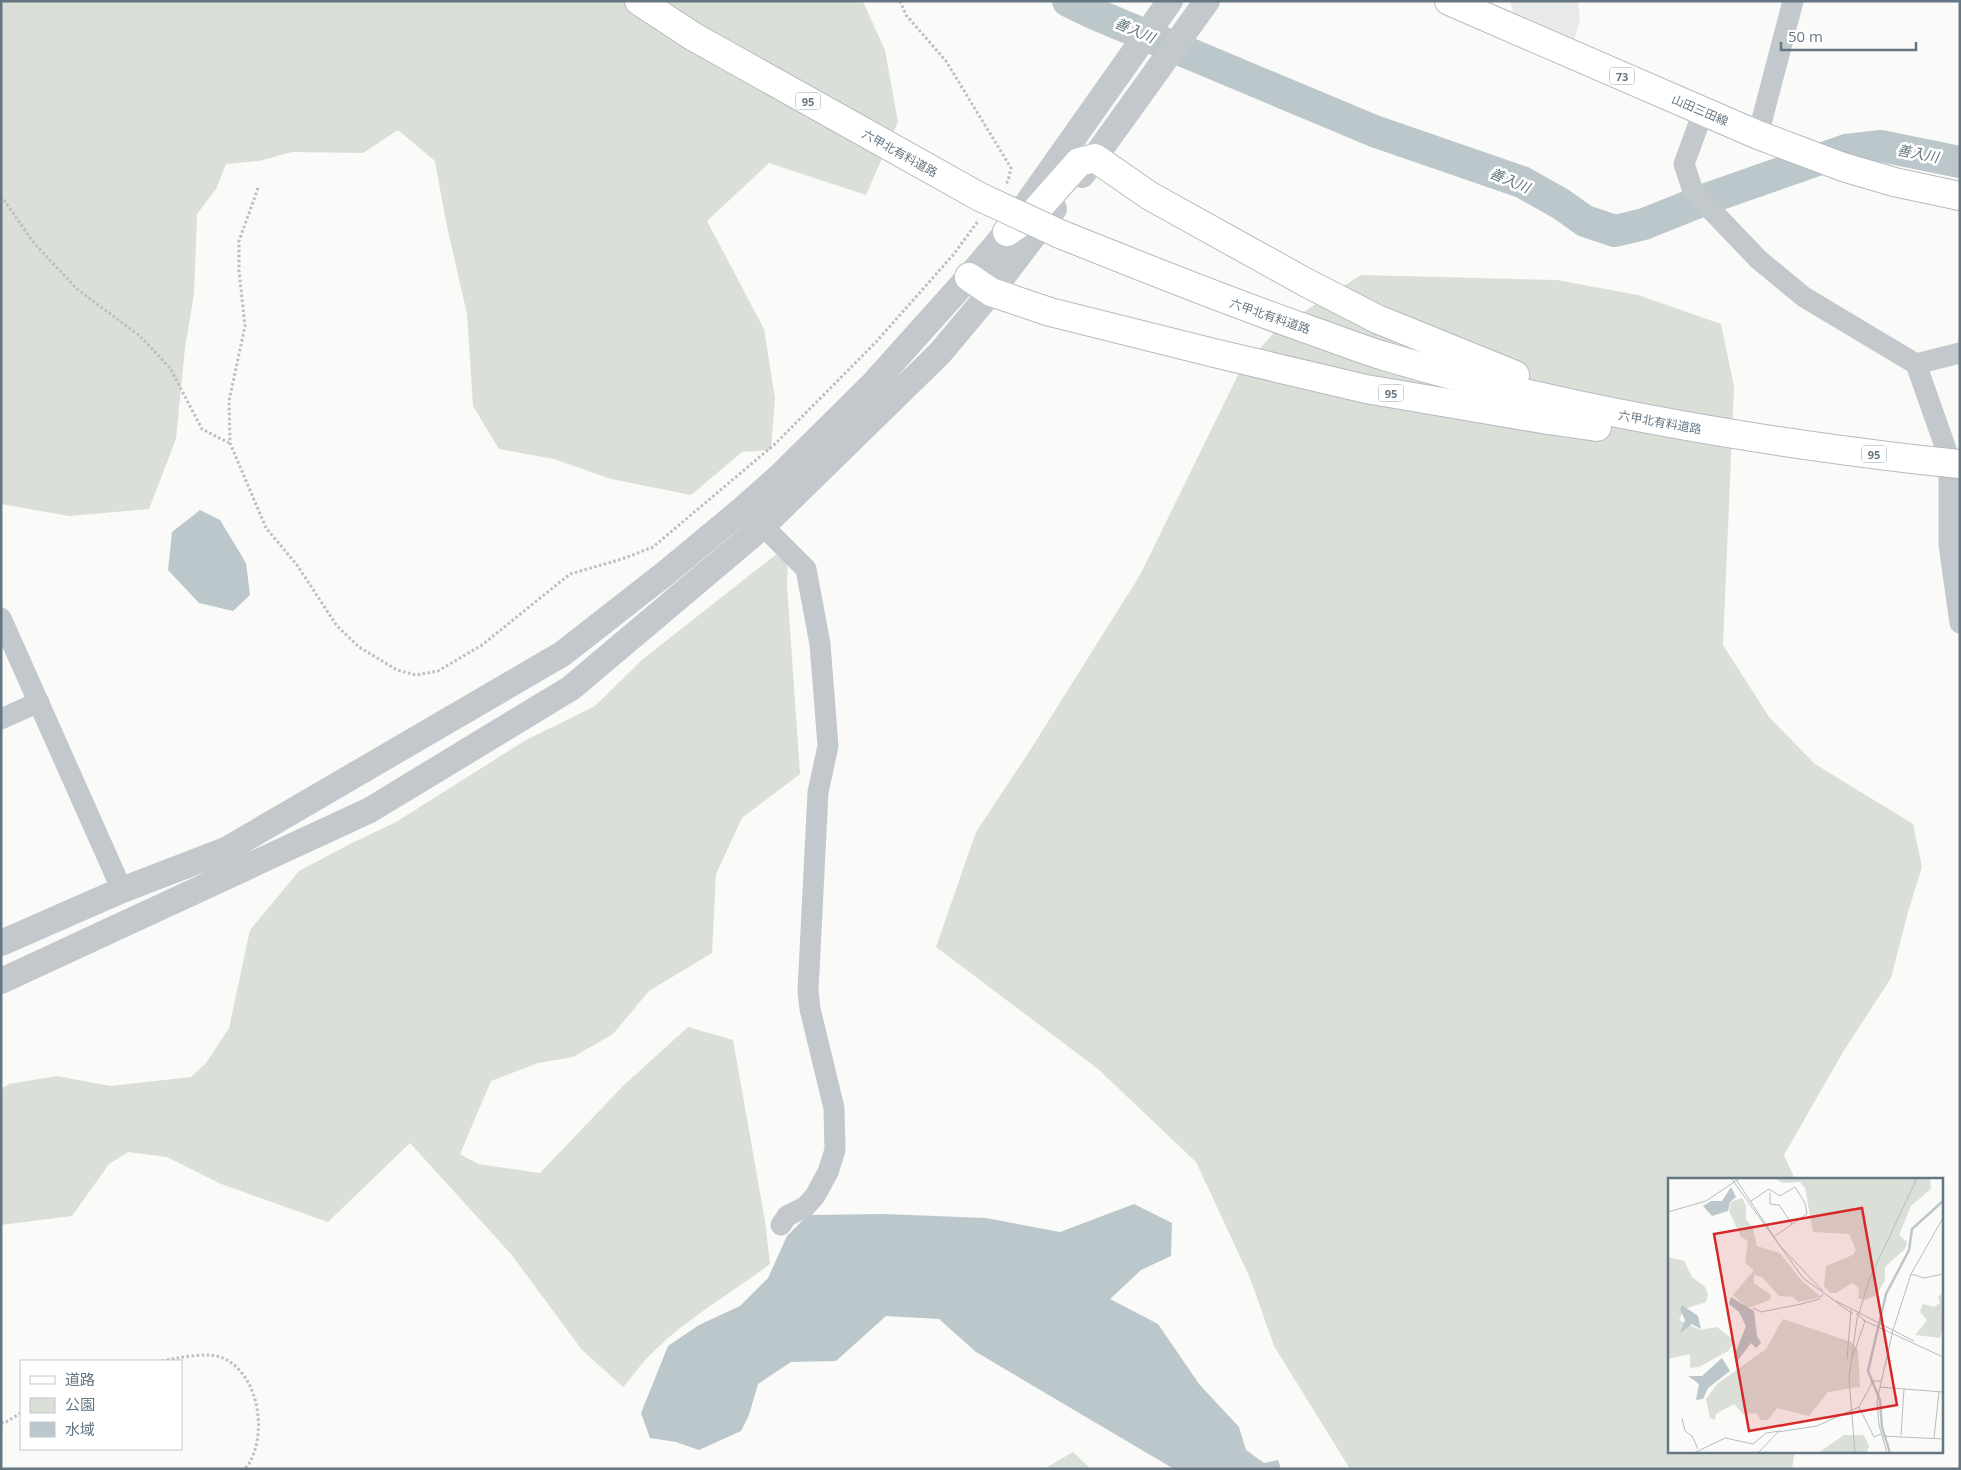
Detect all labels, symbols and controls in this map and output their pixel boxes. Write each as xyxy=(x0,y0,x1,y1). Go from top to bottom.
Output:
water label: 善入川 xyxy=(1112,13,1160,48)
scale bar xyxy=(1781,20,1916,52)
text: 50 m xyxy=(1788,26,1823,46)
road number: 73 xyxy=(1610,68,1634,84)
street label: 山田三田線 xyxy=(1669,90,1731,130)
road number: 95 xyxy=(796,92,820,110)
street label: 六甲北有料道路 xyxy=(859,125,941,181)
water label: 善入川 xyxy=(1896,140,1942,167)
water label: 善入川 xyxy=(1487,163,1535,198)
street label: 六甲北有料道路 xyxy=(1228,294,1312,338)
road number: 95 xyxy=(1378,384,1404,402)
street label: 六甲北有料道路 xyxy=(1617,406,1703,438)
road number: 95 xyxy=(1862,446,1886,462)
inset map xyxy=(1668,1178,1944,1452)
legend xyxy=(20,1360,182,1450)
text: 道路 xyxy=(65,1369,95,1389)
text: 公園 xyxy=(65,1394,95,1414)
text: 水域 xyxy=(65,1419,95,1439)

